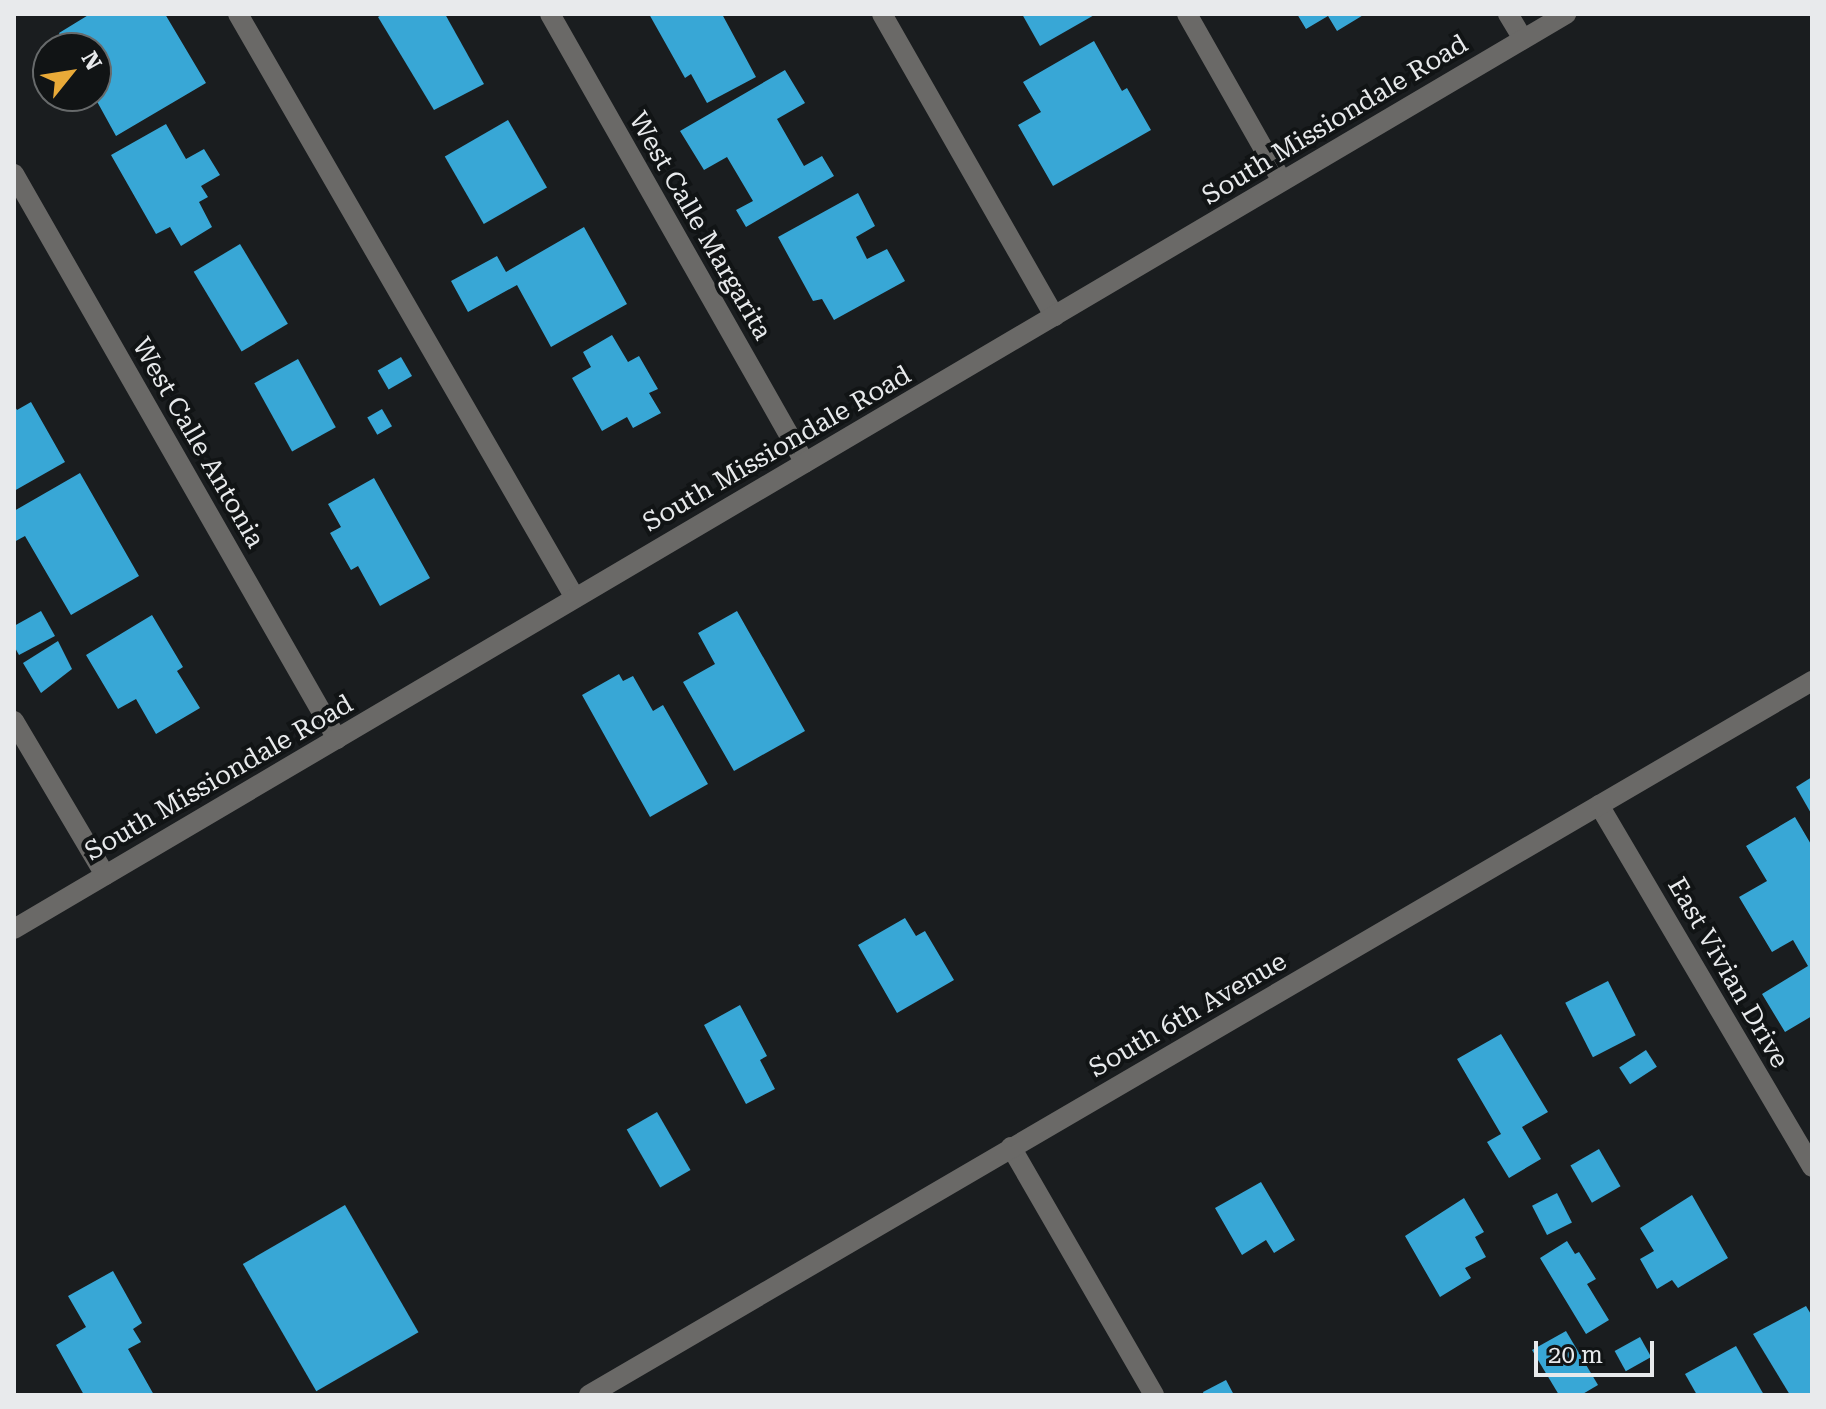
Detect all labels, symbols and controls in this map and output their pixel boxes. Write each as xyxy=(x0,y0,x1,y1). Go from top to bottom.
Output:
street label: South Missiondale Road xyxy=(1197,28,1473,212)
north arrow xyxy=(32,32,112,112)
text: N xyxy=(76,47,107,74)
street label: West Calle Margarita xyxy=(622,107,778,345)
street label: West Calle Antonia xyxy=(125,332,271,554)
street label: South Missiondale Road xyxy=(637,359,917,539)
street label: South Missiondale Road xyxy=(79,688,359,868)
street label: East Vivian Drive xyxy=(1661,872,1795,1074)
street label: South 6th Avenue xyxy=(1084,946,1292,1084)
scale bar xyxy=(1538,1325,1658,1375)
text: 20 m xyxy=(1548,1341,1603,1369)

